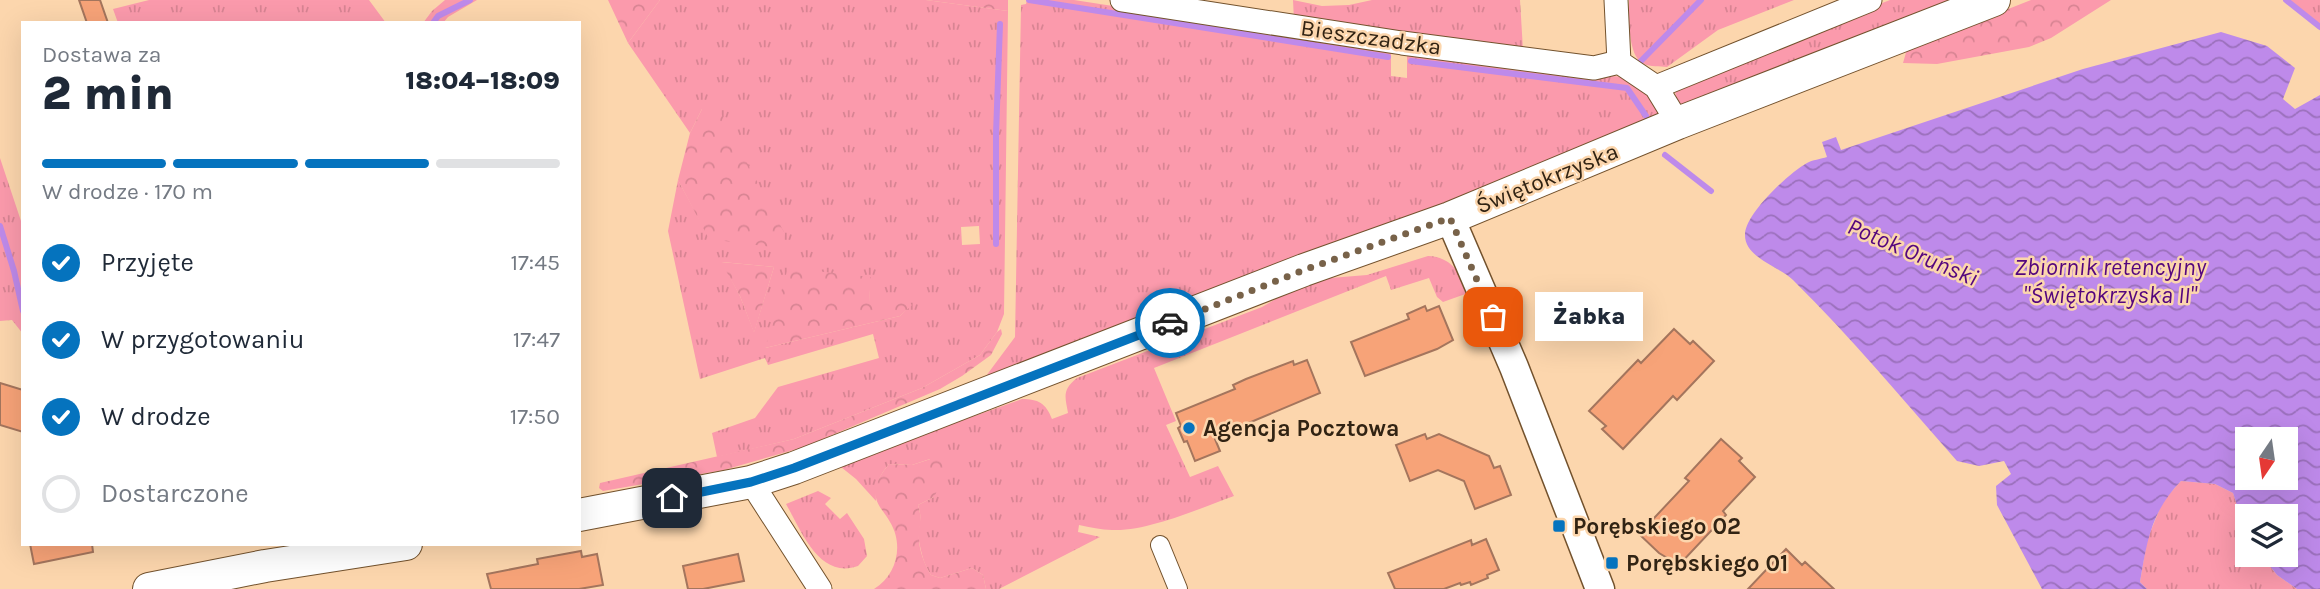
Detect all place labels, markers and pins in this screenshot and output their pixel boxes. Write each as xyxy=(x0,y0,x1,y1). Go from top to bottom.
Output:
pin xyxy=(1463,287,1523,347)
callout: Żabka xyxy=(1535,292,1644,342)
place label: Agencja Pocztowa xyxy=(1203,415,1399,442)
marker: Agencja Pocztowa xyxy=(1181,420,1197,436)
pin xyxy=(642,468,702,528)
place label: Porębskiego 02 xyxy=(1573,513,1741,540)
marker: Porębskiego 02 xyxy=(1551,518,1567,534)
place label: Porębskiego 01 xyxy=(1626,550,1788,577)
marker: Porębskiego 01 xyxy=(1604,555,1620,571)

